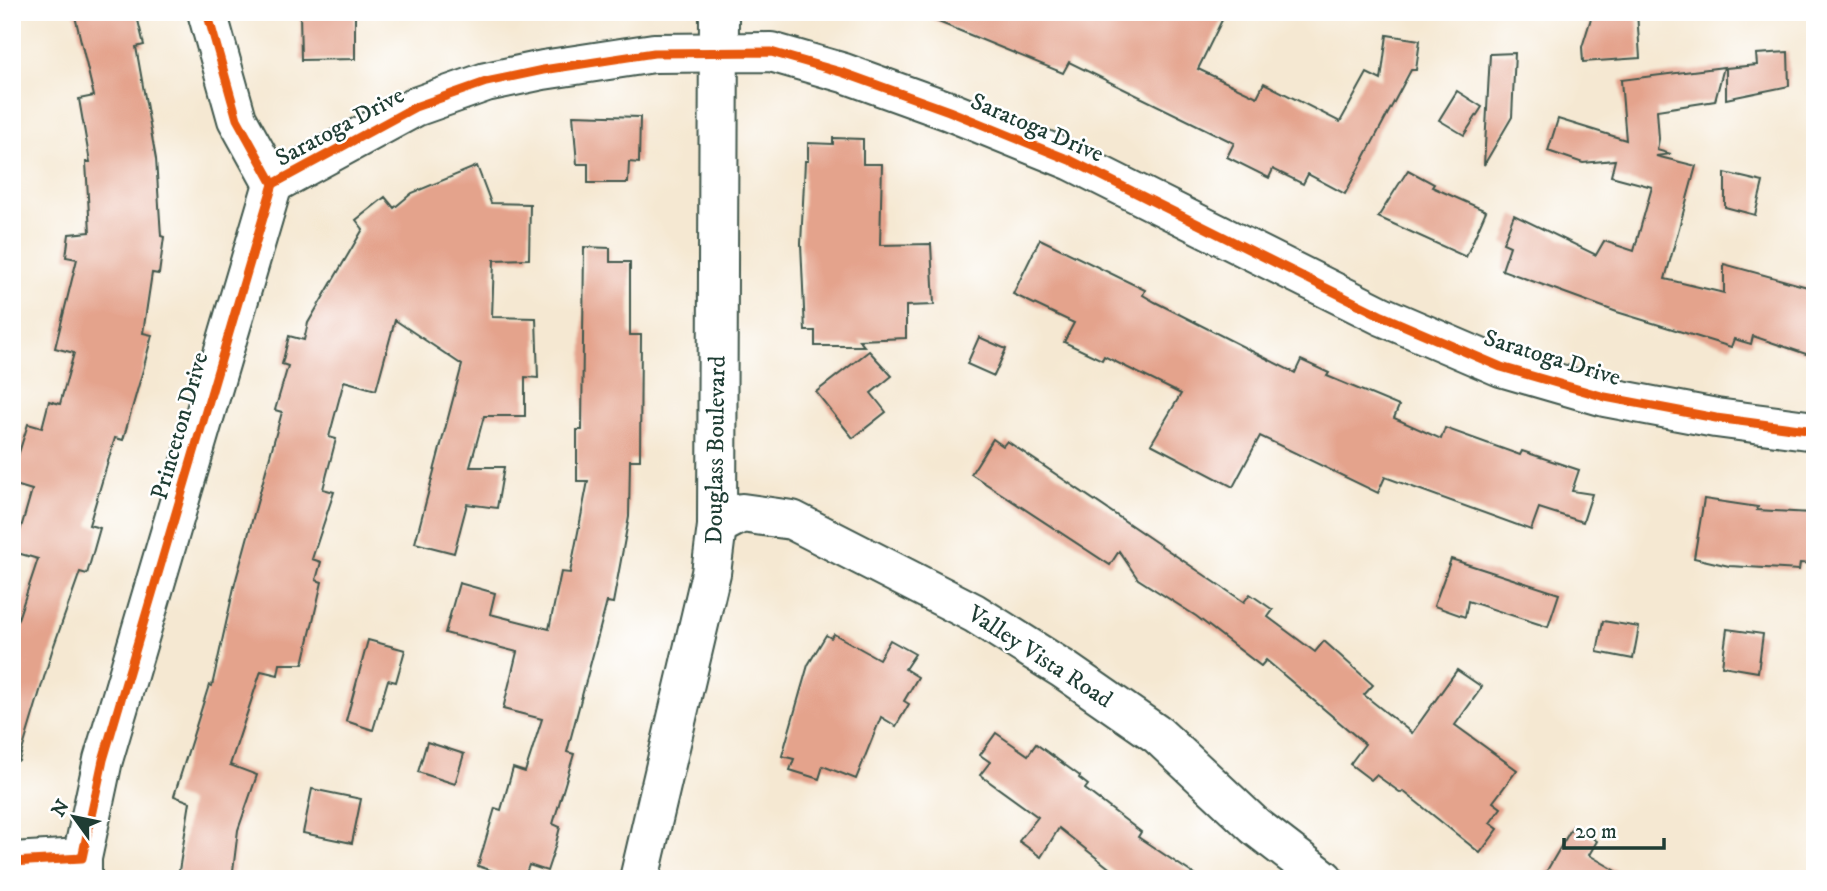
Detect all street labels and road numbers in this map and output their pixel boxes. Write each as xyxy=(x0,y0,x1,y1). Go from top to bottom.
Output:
street label: Saratoga Drive xyxy=(270,80,410,174)
street label: Saratoga Drive xyxy=(966,87,1108,170)
street label: Saratoga Drive xyxy=(1480,323,1624,393)
street label: Princeton Drive xyxy=(145,349,215,503)
street label: Douglass Boulevard xyxy=(699,355,733,545)
street label: Valley Vista Road xyxy=(961,598,1118,715)

